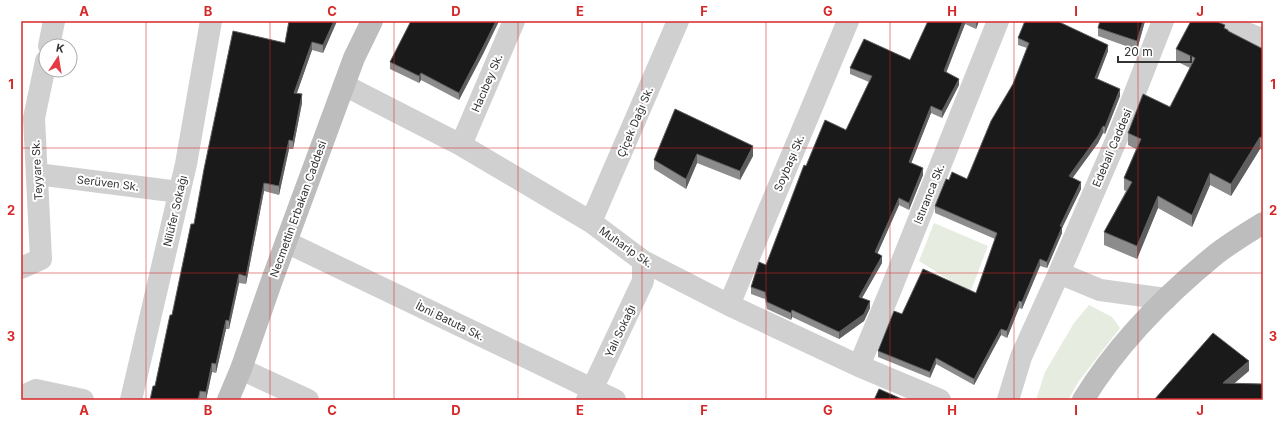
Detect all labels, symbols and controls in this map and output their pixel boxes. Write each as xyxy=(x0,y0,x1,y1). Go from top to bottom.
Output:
text: A xyxy=(79,3,89,19)
text: B xyxy=(204,3,213,19)
text: C xyxy=(327,3,337,19)
text: D xyxy=(451,3,461,19)
text: E xyxy=(576,3,584,19)
text: F xyxy=(700,3,708,19)
text: G xyxy=(823,3,833,19)
text: H xyxy=(947,3,957,19)
text: I xyxy=(1074,3,1078,19)
text: J xyxy=(1196,3,1204,19)
north arrow xyxy=(38,38,78,78)
scale bar xyxy=(1118,38,1191,64)
text: K xyxy=(55,41,65,56)
text: 20 m xyxy=(1124,44,1153,59)
street label: Hacıbey Sk. xyxy=(468,52,506,114)
text: 1 xyxy=(8,76,14,92)
text: 1 xyxy=(1270,76,1276,92)
street label: Çiçek Dağı Sk. xyxy=(614,85,656,159)
street label: Edebali Caddesi xyxy=(1089,107,1135,189)
street label: Soybaşı Sk. xyxy=(771,132,807,194)
street label: Teyyare Sk. xyxy=(28,139,46,201)
street label: Necmettin Erbakan Caddesi xyxy=(267,139,329,279)
street label: Istıranca Sk. xyxy=(911,162,947,226)
street label: Serüven Sk. xyxy=(76,172,140,194)
street label: Nilüfer Sokağı xyxy=(160,174,190,248)
text: 2 xyxy=(7,202,15,218)
text: 2 xyxy=(1269,202,1277,218)
street label: Muharip Sk. xyxy=(597,223,655,271)
street label: İbni Batuta Sk. xyxy=(413,298,487,344)
street label: Yalı Sokağı xyxy=(602,302,638,360)
text: 3 xyxy=(7,328,15,344)
text: 3 xyxy=(1269,328,1277,344)
text: A xyxy=(79,402,89,418)
text: B xyxy=(204,402,213,418)
text: C xyxy=(327,402,337,418)
text: D xyxy=(451,402,461,418)
text: E xyxy=(576,402,584,418)
text: F xyxy=(700,402,708,418)
text: G xyxy=(823,402,833,418)
text: H xyxy=(947,402,957,418)
text: I xyxy=(1074,402,1078,418)
text: J xyxy=(1196,402,1204,418)

